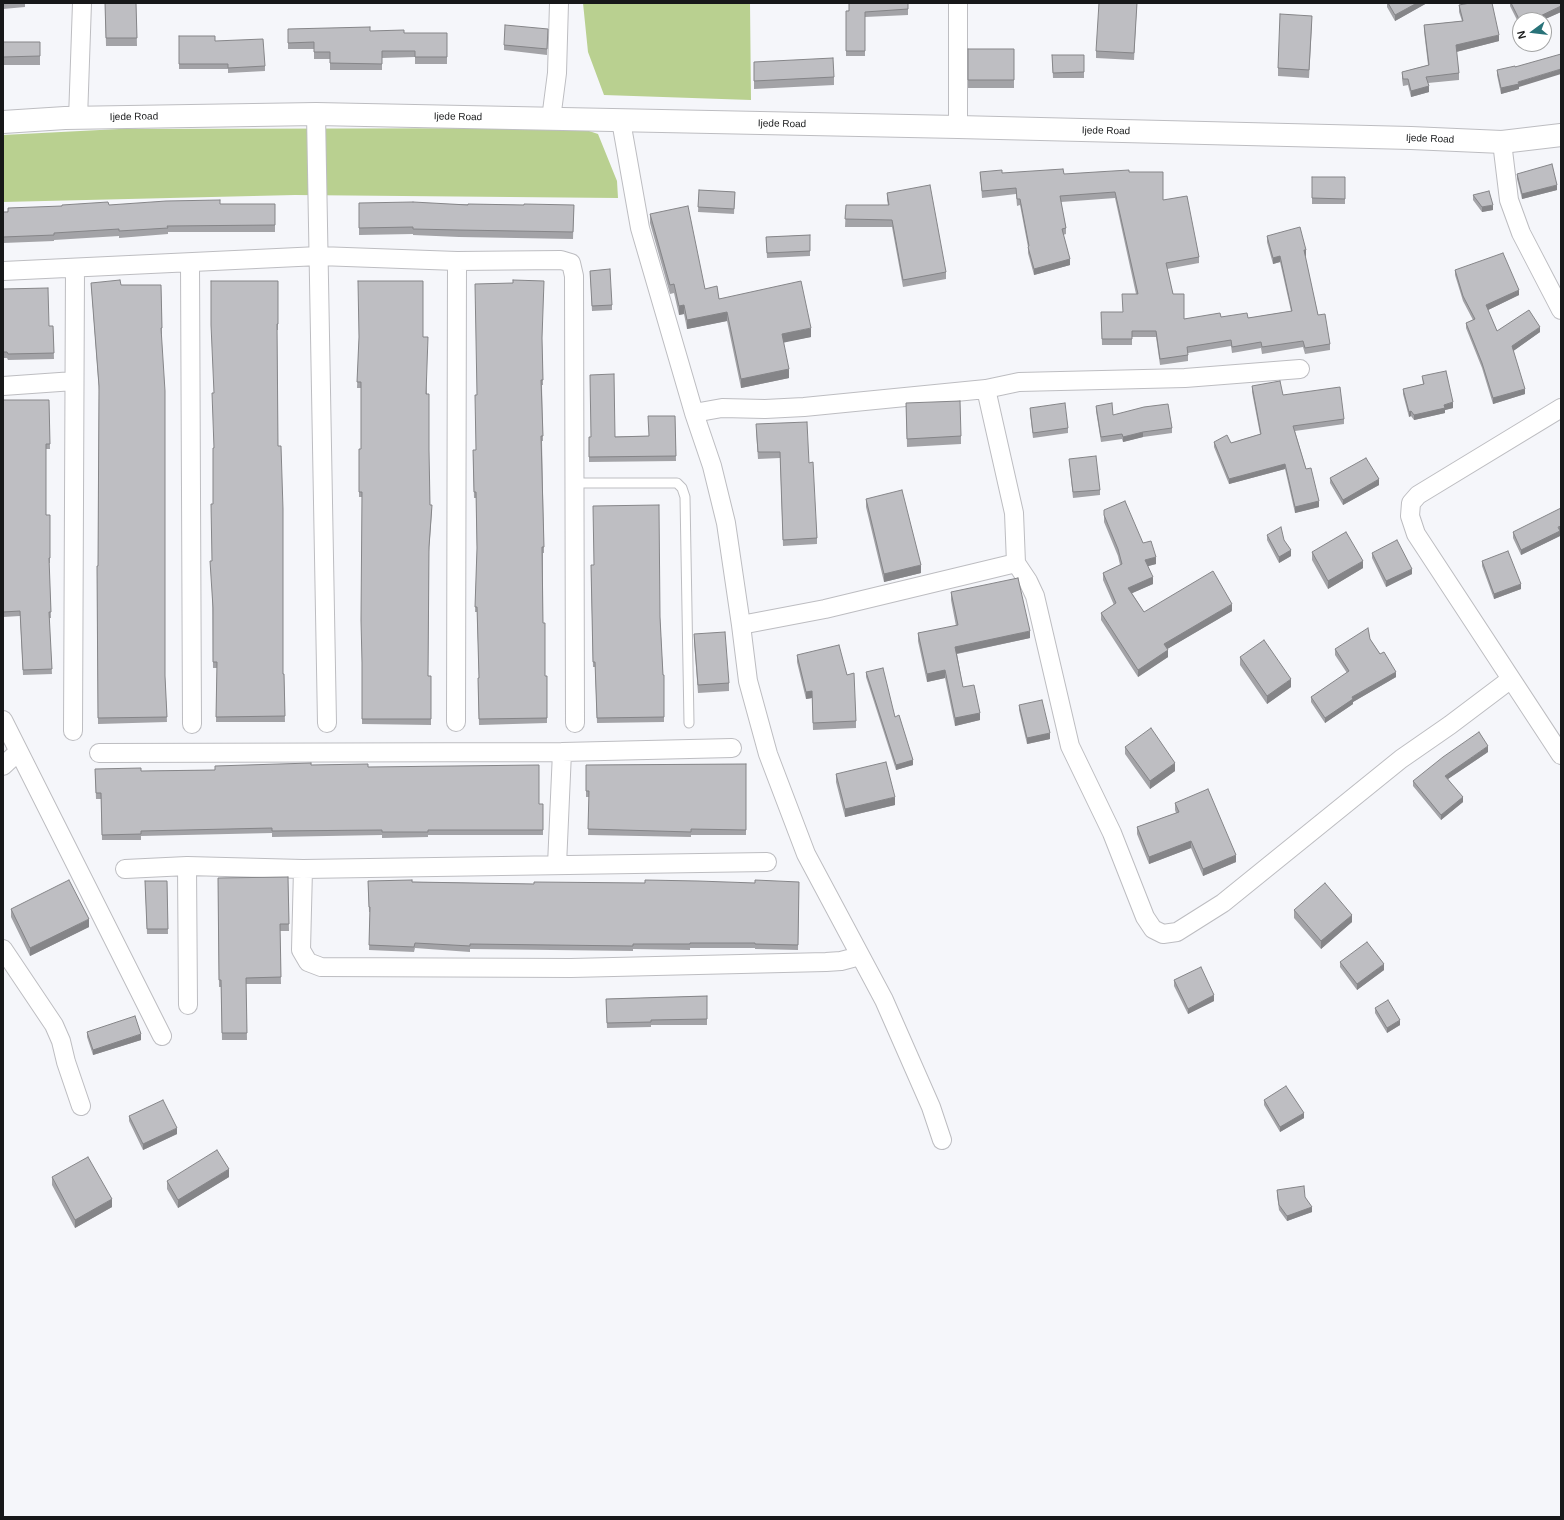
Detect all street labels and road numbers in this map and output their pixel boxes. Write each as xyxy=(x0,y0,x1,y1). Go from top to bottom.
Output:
street label: Ijede Road xyxy=(110,111,158,123)
street label: Ijede Road xyxy=(434,111,482,123)
street label: Ijede Road xyxy=(758,118,806,130)
street label: Ijede Road xyxy=(1082,125,1130,137)
street label: Ijede Road xyxy=(1406,132,1454,146)

